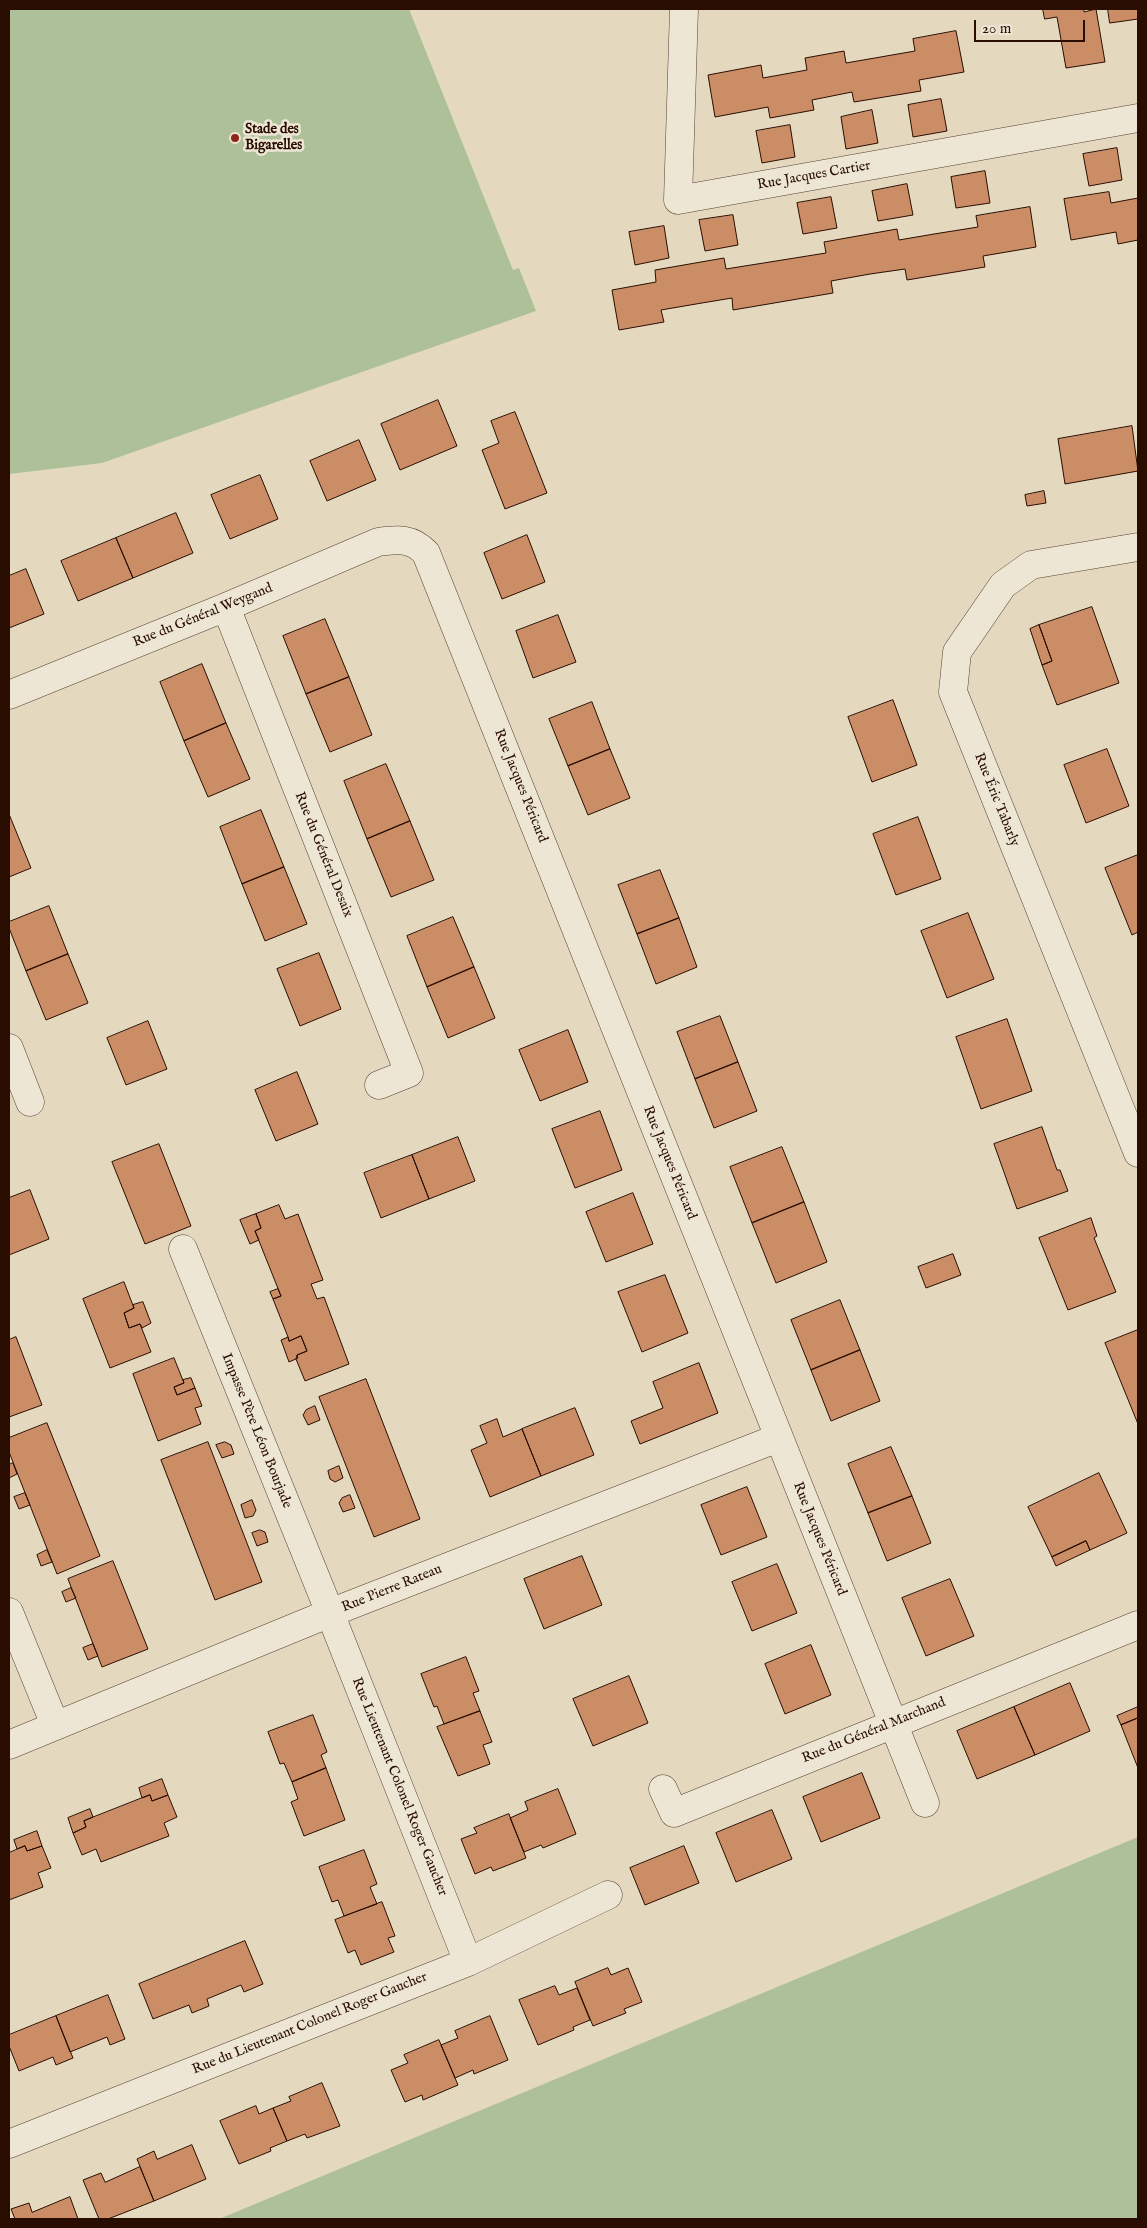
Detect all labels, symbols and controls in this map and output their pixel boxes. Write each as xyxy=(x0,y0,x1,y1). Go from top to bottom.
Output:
scale bar xyxy=(977,10,1088,42)
text: 20 m xyxy=(982,19,1011,38)
place label: Stade des Bigarelles xyxy=(245,122,302,154)
marker: Stade des Bigarelles xyxy=(229,132,241,144)
street label: Rue Jacques Cartier xyxy=(756,158,872,194)
street label: Rue du Général Weygand xyxy=(131,580,275,652)
street label: Rue Jacques Péricard xyxy=(490,727,550,845)
street label: Rue Éric Tabarly xyxy=(970,751,1022,849)
street label: Rue du Général Desaix xyxy=(290,790,356,920)
street label: Rue Jacques Péricard xyxy=(639,1104,699,1222)
street label: Impasse Père Léon Bourjade xyxy=(217,1351,295,1511)
street label: Rue Jacques Péricard xyxy=(789,1480,849,1598)
street label: Rue Pierre Rateau xyxy=(339,1561,445,1617)
street label: Rue Lieutenant Colonel Roger Gaucher xyxy=(347,1675,451,1899)
street label: Rue du Général Marchand xyxy=(800,1694,948,1768)
street label: Rue du Lieutenant Colonel Roger Gaucher xyxy=(190,1969,430,2079)

